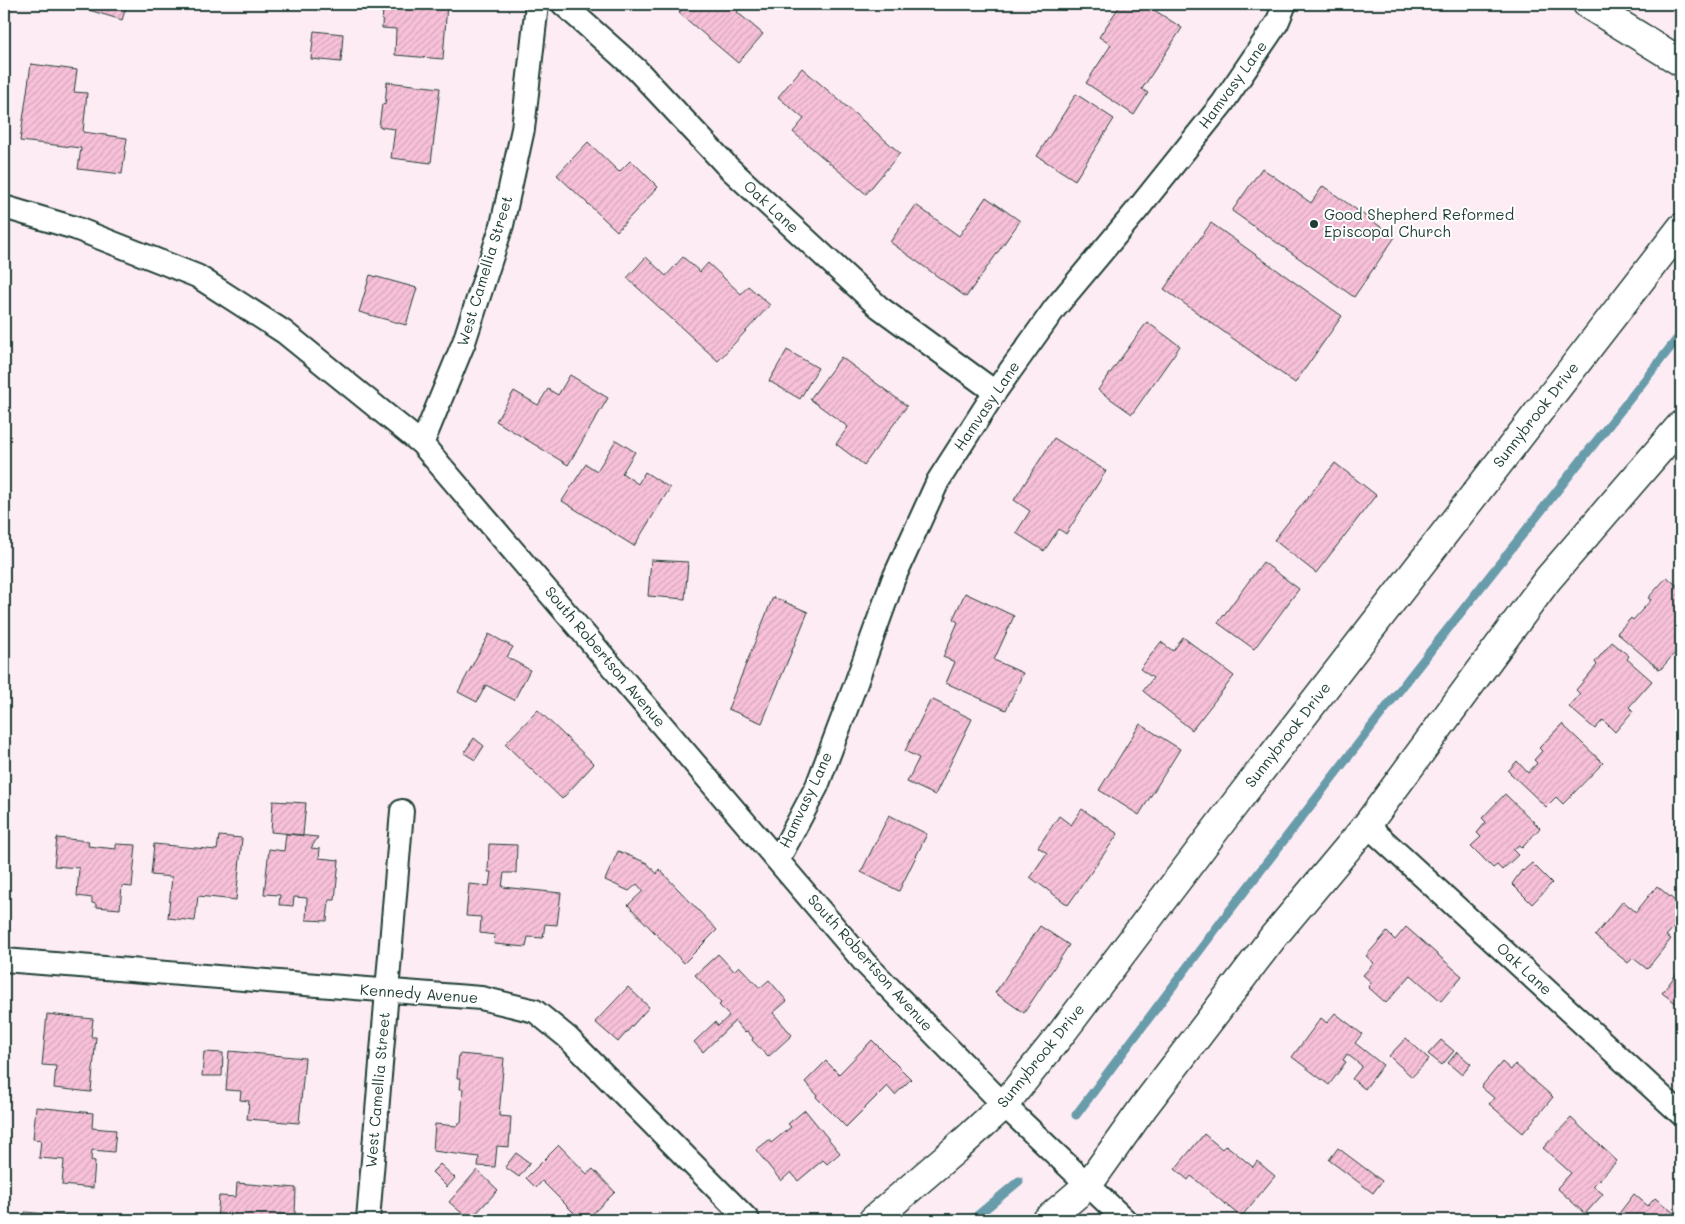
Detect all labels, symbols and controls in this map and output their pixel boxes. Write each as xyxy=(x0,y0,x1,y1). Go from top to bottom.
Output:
street label: Hamvasy Lane xyxy=(1194,36,1271,132)
street label: Oak Lane xyxy=(740,175,804,237)
street label: West Camellia Street xyxy=(452,193,516,348)
place label: Good Shepherd Reformed Episcopal Church xyxy=(1324,204,1514,241)
marker: Good Shepherd Reformed Episcopal Church xyxy=(1308,218,1320,230)
street label: Hamvasy Lane xyxy=(949,357,1024,454)
street label: Sunnybrook Drive xyxy=(1488,358,1583,471)
street label: South Robertson Avenue xyxy=(541,582,671,731)
street label: Sunnybrook Drive xyxy=(1240,678,1335,791)
street label: Hamvasy Lane xyxy=(774,748,836,851)
street label: South Robertson Avenue xyxy=(804,889,938,1035)
street label: Oak Lane xyxy=(1493,937,1557,999)
street label: Kennedy Avenue xyxy=(359,979,479,1007)
street label: Sunnybrook Drive xyxy=(992,999,1088,1112)
street label: West Camellia Street xyxy=(360,1011,394,1169)

